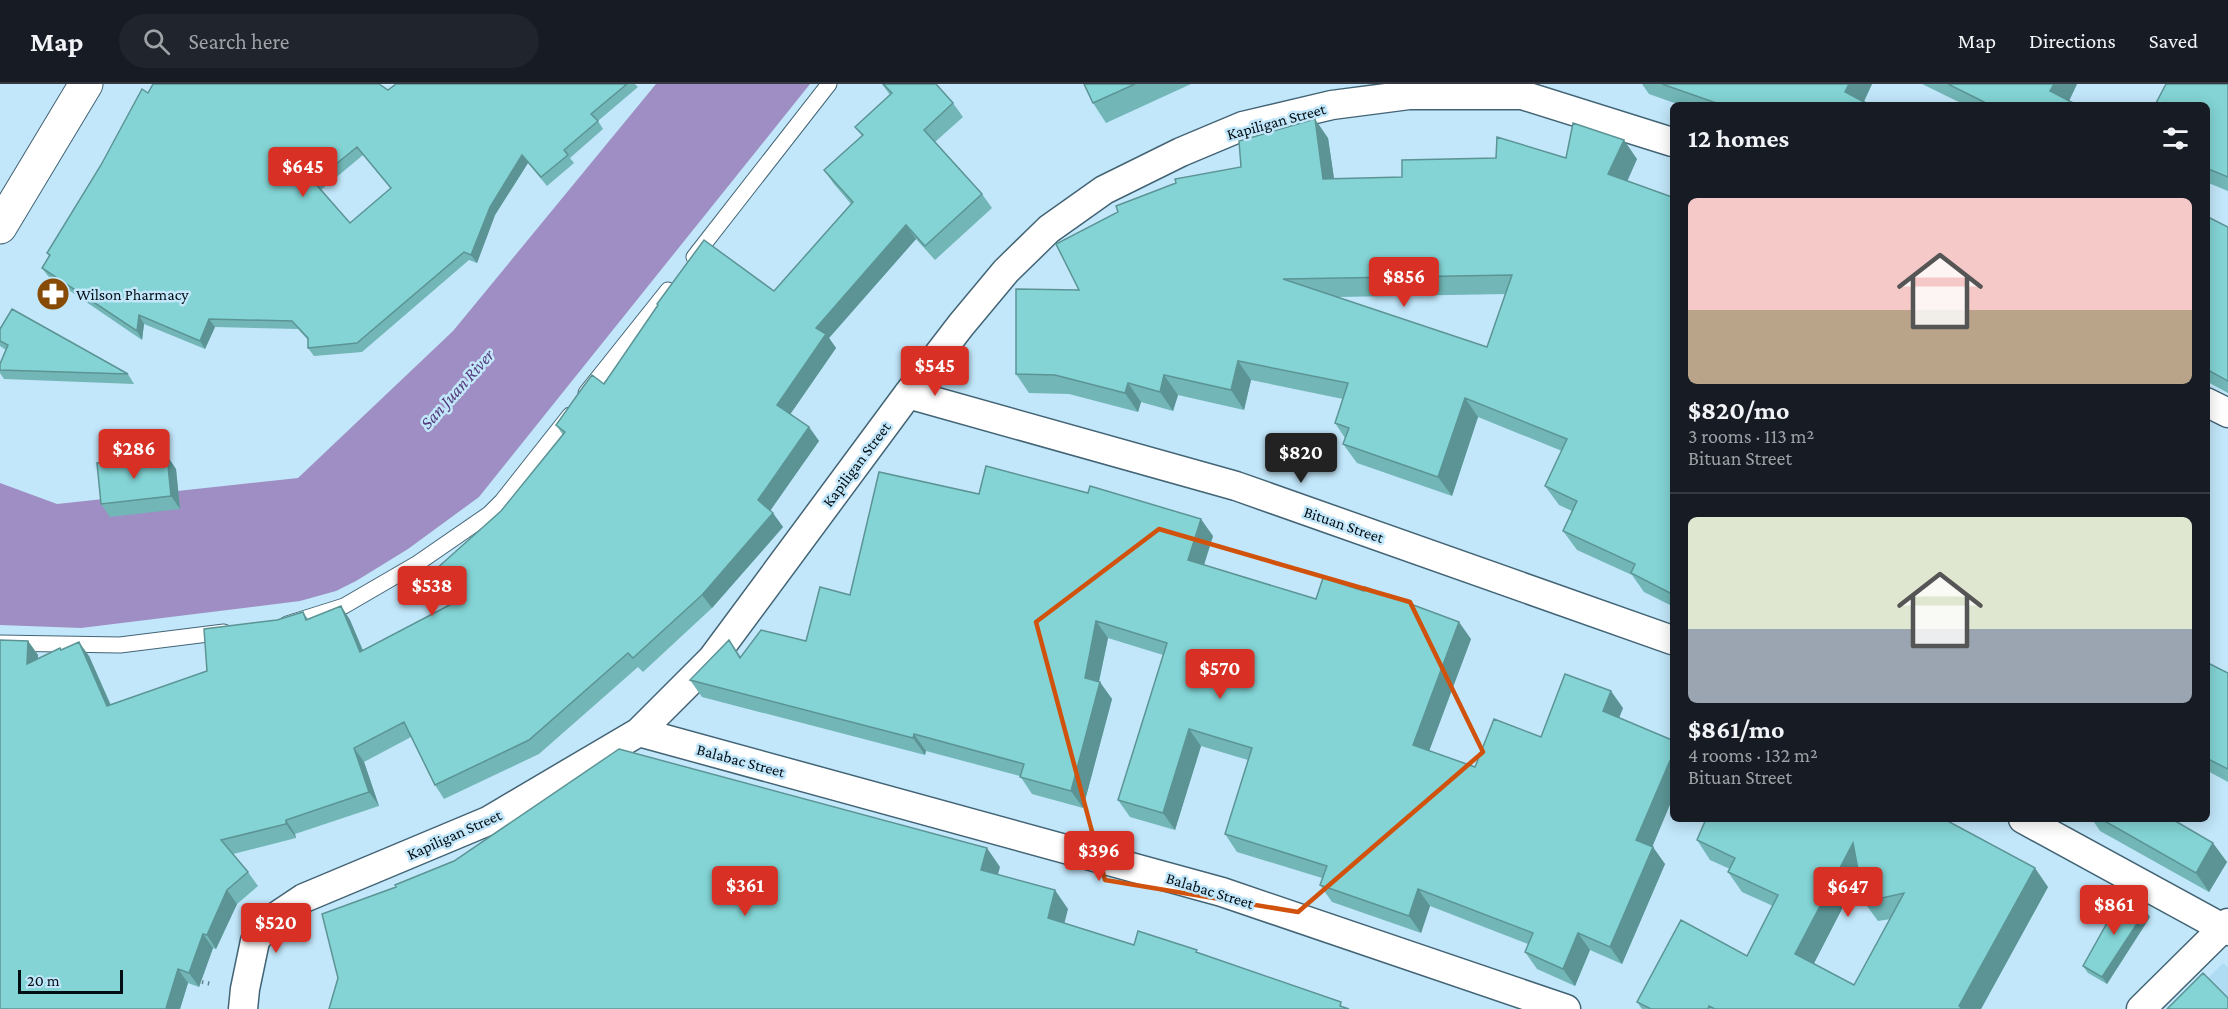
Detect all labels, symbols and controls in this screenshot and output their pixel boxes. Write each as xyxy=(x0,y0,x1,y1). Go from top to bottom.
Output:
search box xyxy=(119,14,539,68)
icon: search xyxy=(140,25,173,58)
text: Map xyxy=(30,26,83,57)
text: Search here xyxy=(188,29,289,54)
text: Map xyxy=(1958,29,1996,53)
text: Directions xyxy=(2029,29,2116,53)
text: Saved xyxy=(2149,29,2198,53)
street label: Kapiligan Street xyxy=(1225,100,1328,144)
icon: filters xyxy=(2159,122,2192,155)
text: 12 homes xyxy=(1688,124,1789,153)
pin: $645 xyxy=(267,147,339,198)
text: $645 xyxy=(282,155,324,177)
icon: home xyxy=(1886,237,1994,345)
pin: $856 xyxy=(1368,257,1440,308)
text: $856 xyxy=(1383,265,1425,287)
pharmacy icon: Wilson Pharmacy xyxy=(35,276,71,312)
place label: Wilson Pharmacy xyxy=(76,286,189,304)
water label: San Juan River xyxy=(416,345,498,433)
pin: $545 xyxy=(899,346,971,397)
text: $545 xyxy=(915,354,955,376)
text: $820/mo xyxy=(1688,396,1790,425)
street label: Kapiligan Street xyxy=(819,418,895,511)
text: 3 rooms · 113 m² xyxy=(1688,425,1814,447)
pin: $286 xyxy=(98,429,170,480)
pin: $820 xyxy=(1265,433,1337,484)
text: $286 xyxy=(113,437,155,459)
text: $820 xyxy=(1279,441,1323,463)
text: Bituan Street xyxy=(1688,447,1792,469)
street label: Bituan Street xyxy=(1302,503,1387,546)
icon: home xyxy=(1886,556,1994,664)
pin: $538 xyxy=(396,566,468,617)
text: $538 xyxy=(412,574,452,596)
pin: $570 xyxy=(1184,649,1256,700)
text: $570 xyxy=(1200,657,1240,679)
text: $861/mo xyxy=(1688,715,1785,744)
street label: Balabac Street xyxy=(695,741,787,781)
text: 4 rooms · 132 m² xyxy=(1688,744,1818,766)
text: Bituan Street xyxy=(1688,766,1792,788)
street label: Kapiligan Street xyxy=(404,806,505,864)
pin: $396 xyxy=(1063,831,1135,882)
text: $396 xyxy=(1078,839,1120,861)
pin: $361 xyxy=(709,866,781,917)
pin: $647 xyxy=(1812,867,1884,918)
street label: Balabac Street xyxy=(1164,869,1256,912)
text: $361 xyxy=(726,874,764,896)
text: $647 xyxy=(1828,875,1868,897)
pin: $861 xyxy=(2078,885,2150,936)
text: $861 xyxy=(2094,893,2134,915)
pin: $520 xyxy=(240,903,312,954)
text: $520 xyxy=(255,911,297,933)
scale bar xyxy=(18,967,123,994)
text: 20 m xyxy=(27,972,60,989)

